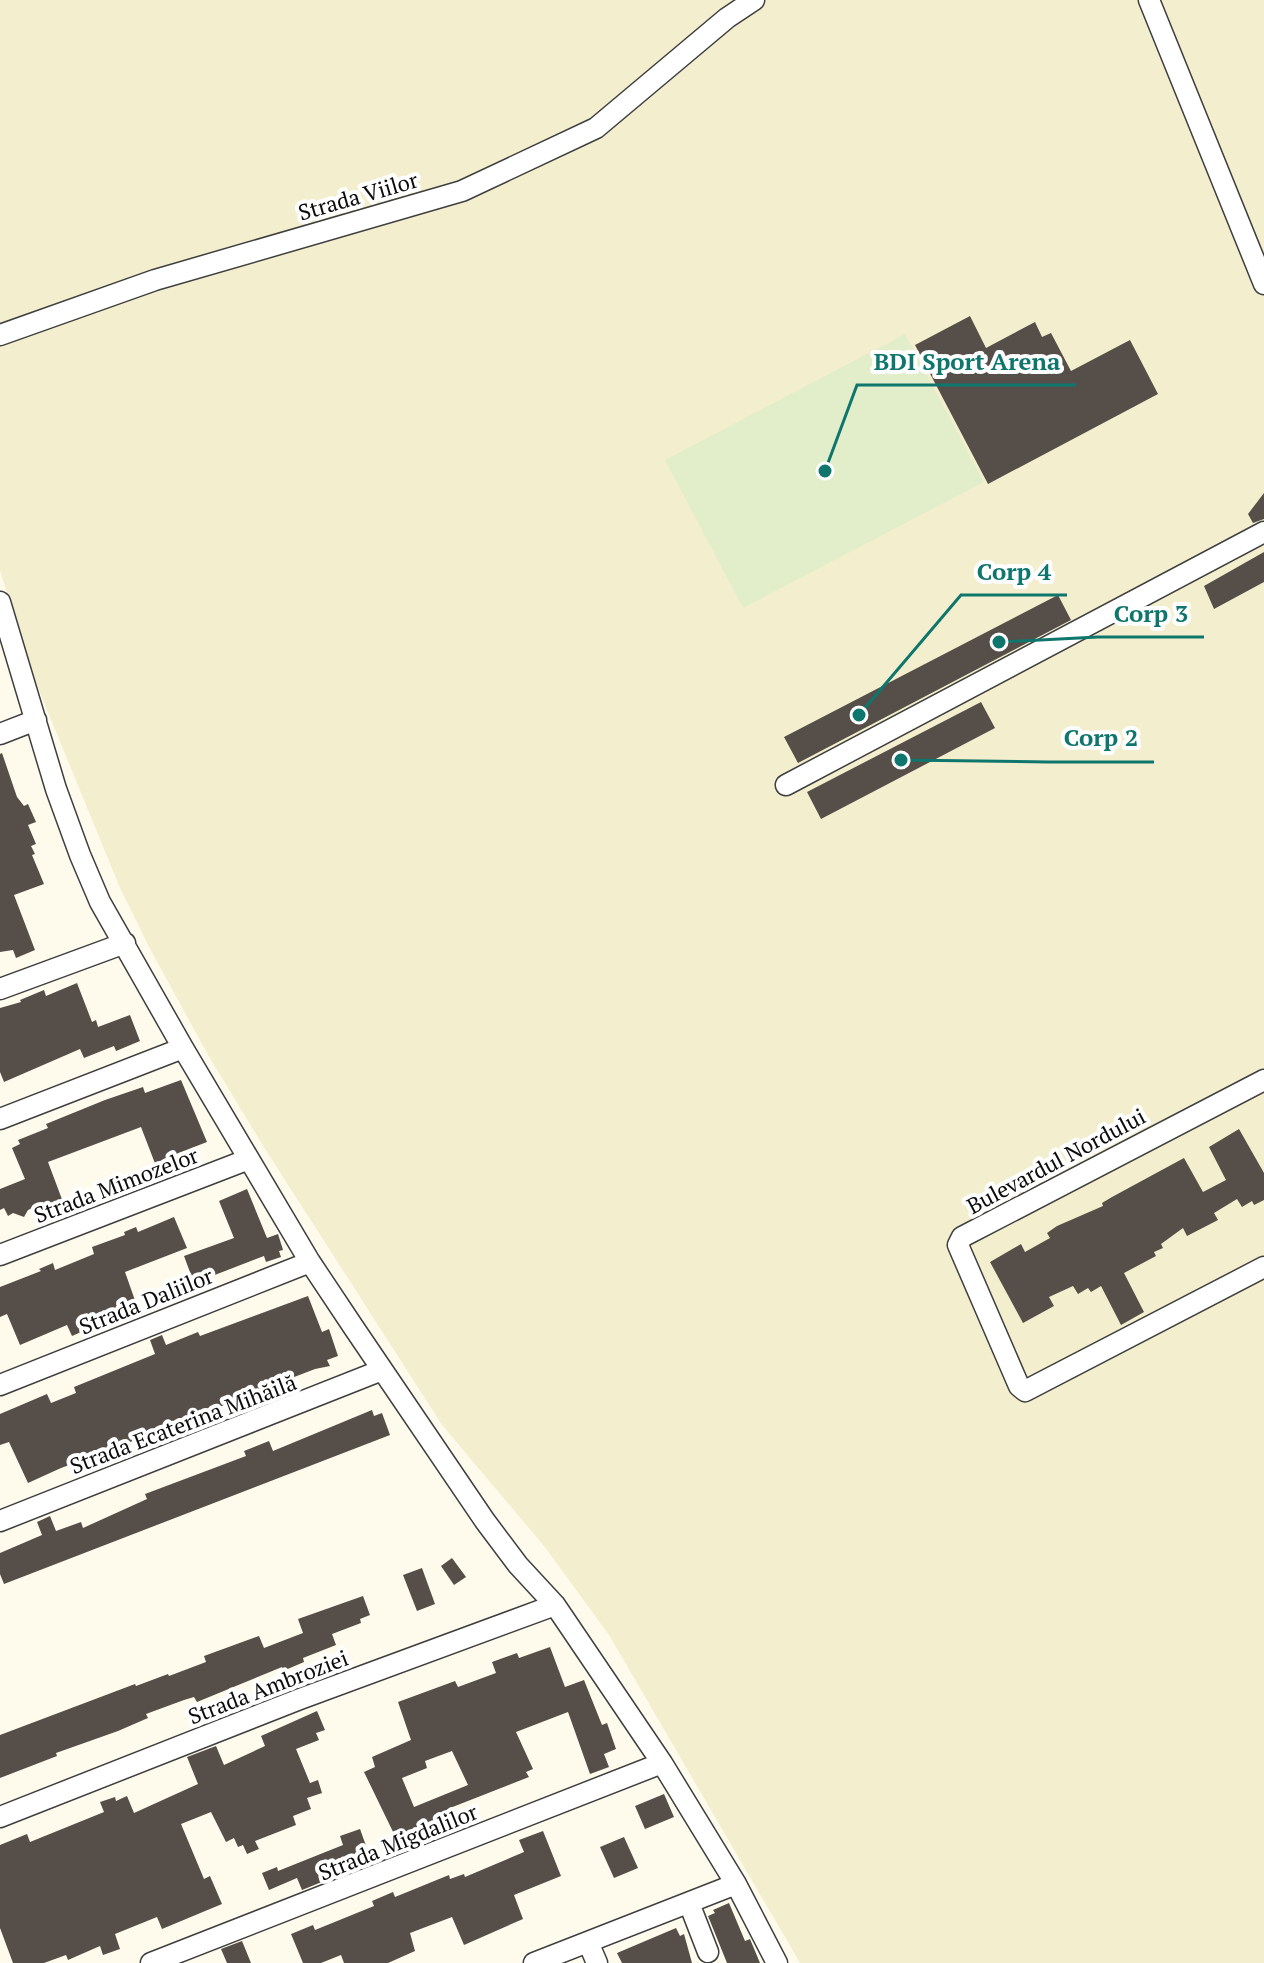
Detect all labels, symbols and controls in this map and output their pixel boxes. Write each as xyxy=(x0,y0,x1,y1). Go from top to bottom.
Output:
street label: Strada Viilor xyxy=(295,164,422,226)
callout: BDI Sport Arena xyxy=(857,337,1076,385)
text: BDI Sport Arena xyxy=(874,345,1061,377)
callout: Corp 4 xyxy=(961,547,1067,595)
text: Corp 4 xyxy=(977,555,1052,587)
callout: Corp 3 xyxy=(1098,589,1204,637)
text: Corp 3 xyxy=(1114,597,1188,629)
callout: Corp 2 xyxy=(1048,714,1154,762)
text: Corp 2 xyxy=(1064,721,1138,753)
street label: Bulevardul Nordului xyxy=(961,1101,1150,1220)
street label: Strada Mimozelor xyxy=(30,1140,203,1229)
street label: Strada Daliilor xyxy=(75,1260,218,1341)
street label: Strada Ecaterina Mihăilă xyxy=(65,1367,300,1480)
street label: Strada Ambroziei xyxy=(184,1643,352,1730)
street label: Strada Migdalilor xyxy=(314,1796,482,1887)

